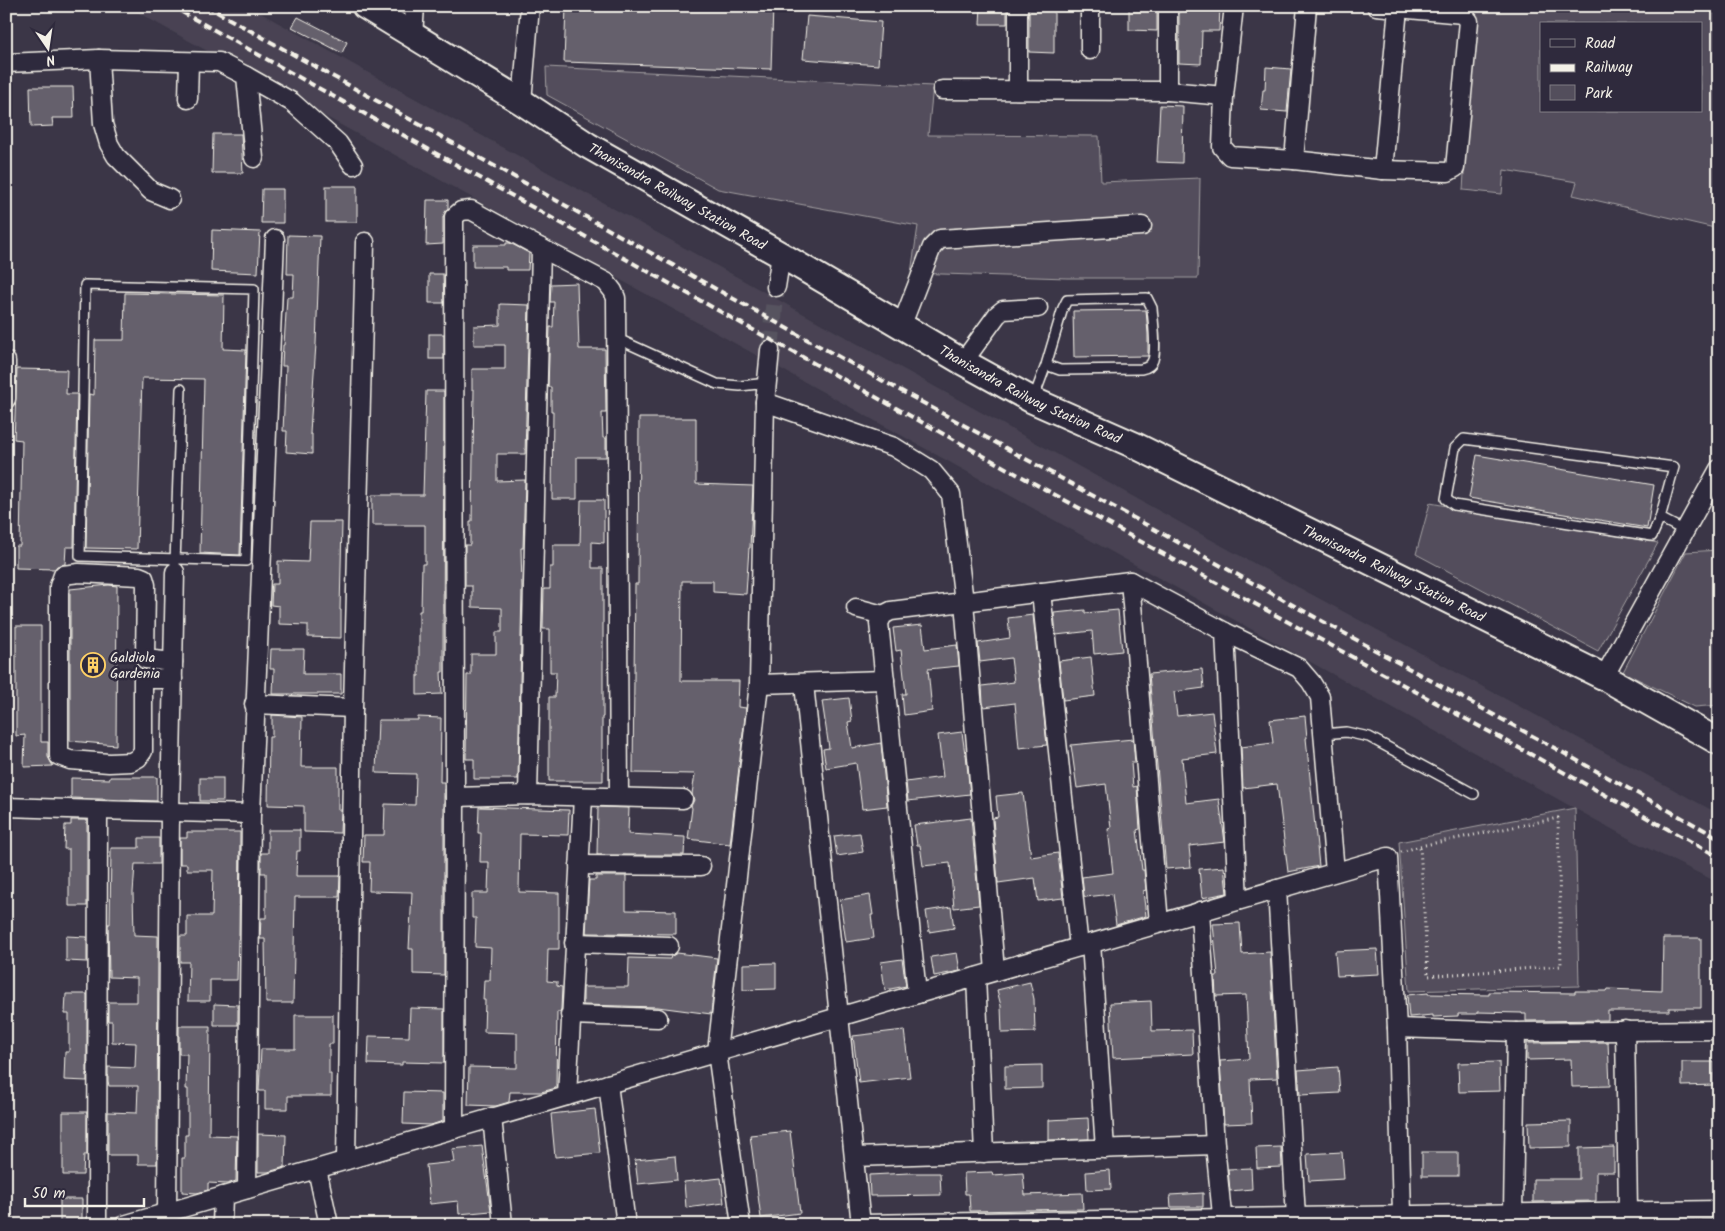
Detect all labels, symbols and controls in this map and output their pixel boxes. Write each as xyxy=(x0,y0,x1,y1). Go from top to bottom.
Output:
north arrow xyxy=(22,22,72,72)
legend xyxy=(1540,22,1702,112)
text: Road xyxy=(1585,32,1616,56)
text: N xyxy=(44,48,57,71)
text: Railway xyxy=(1585,56,1633,80)
text: Park xyxy=(1585,82,1613,106)
street label: Thanisandra Railway Station Road xyxy=(584,138,771,257)
street label: Thanisandra Railway Station Road xyxy=(935,340,1126,451)
street label: Thanisandra Railway Station Road xyxy=(1298,520,1490,629)
place label: Galdiola Gardenia xyxy=(110,647,160,685)
building icon: Galdiola Gardenia xyxy=(80,652,106,678)
scale bar xyxy=(25,1176,144,1208)
text: 50 m xyxy=(32,1182,66,1206)

